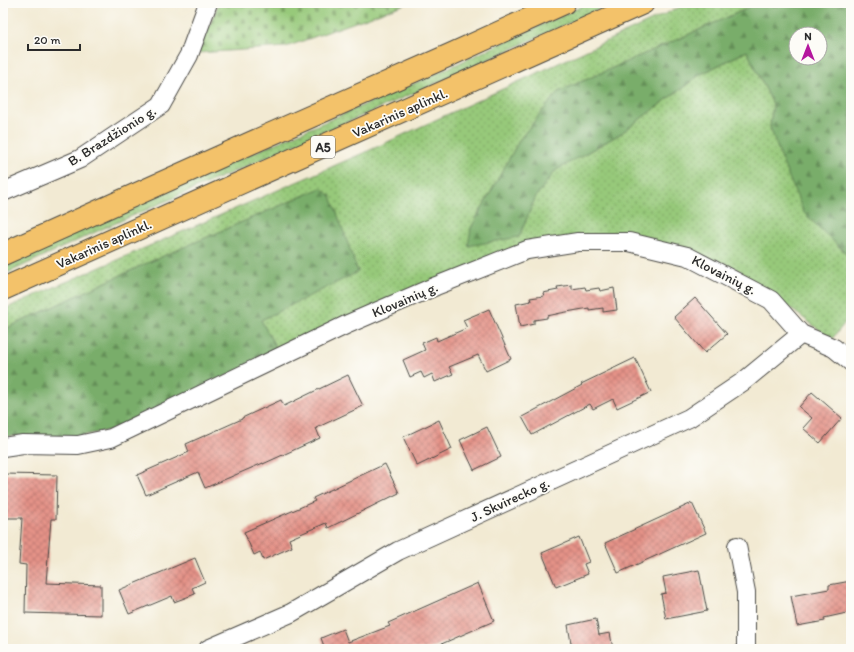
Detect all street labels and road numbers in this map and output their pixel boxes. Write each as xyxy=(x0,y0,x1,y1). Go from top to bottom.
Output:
street label: Vakarinis aplinkl. xyxy=(350,84,450,142)
street label: B. Brazdžionio g. xyxy=(65,102,159,170)
road number: A5 xyxy=(311,136,335,158)
street label: Vakarinis aplinkl. xyxy=(54,215,154,273)
street label: Klovainių g. xyxy=(689,252,759,298)
street label: Klovainių g. xyxy=(369,278,441,322)
street label: J. Skvirecko g. xyxy=(468,474,552,526)

